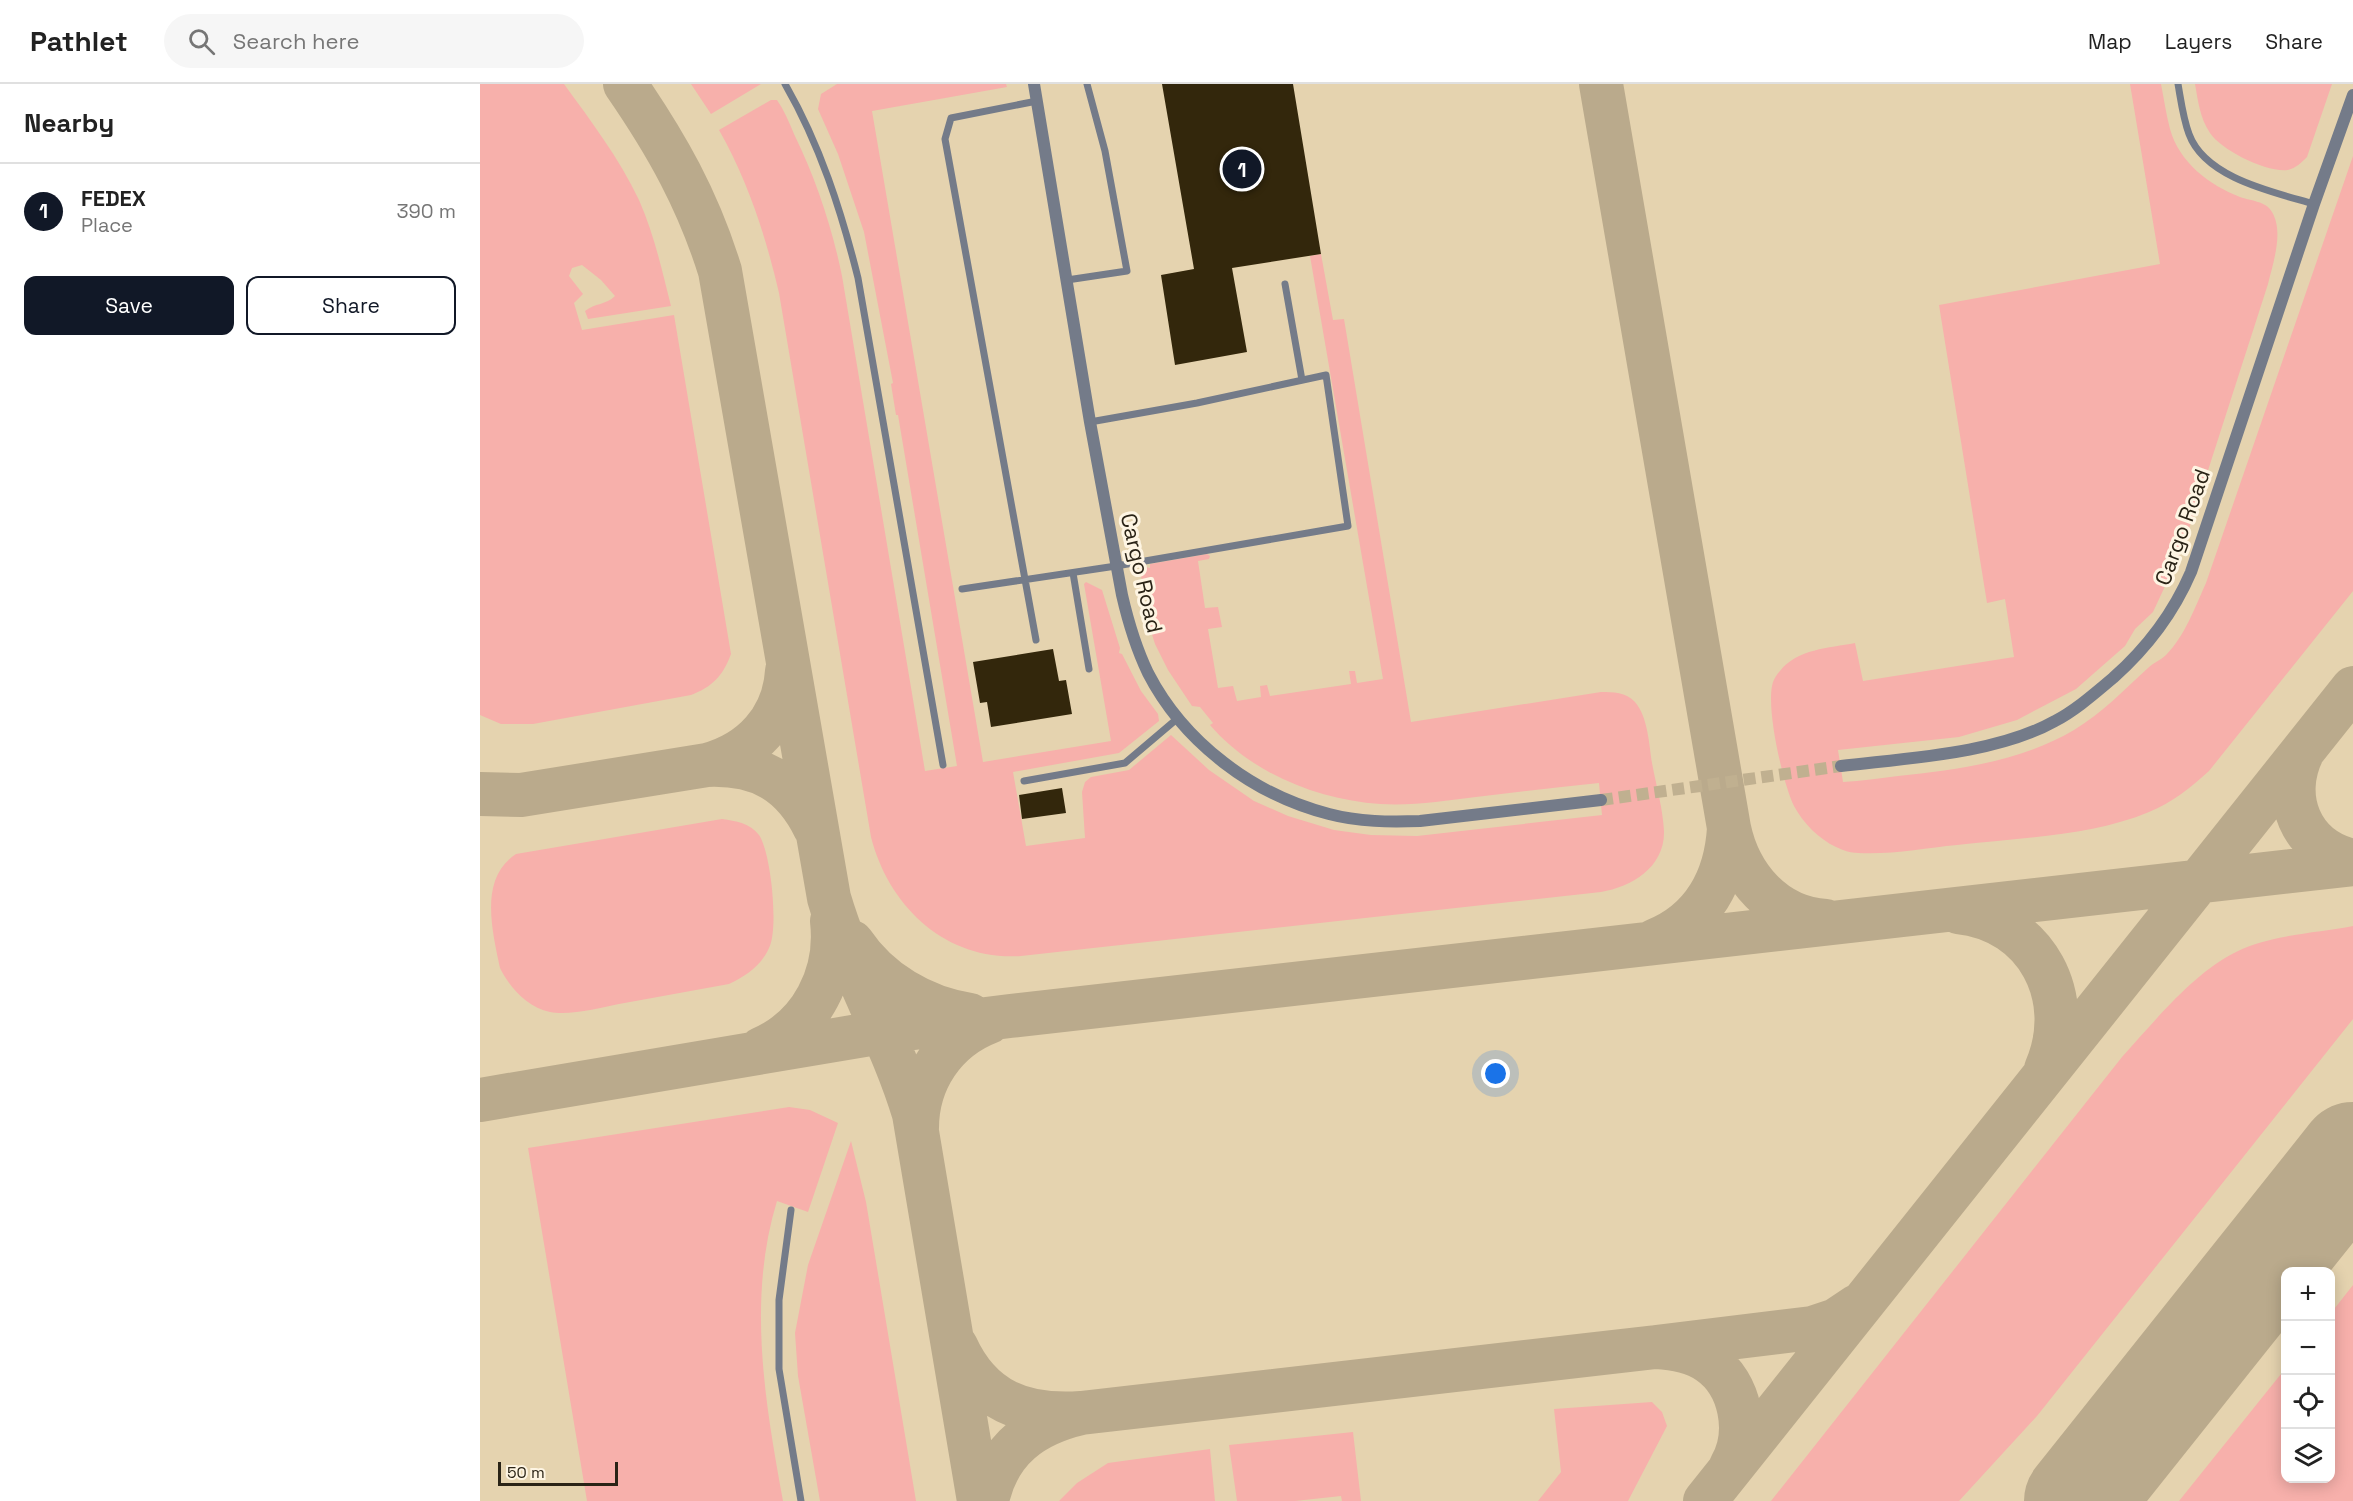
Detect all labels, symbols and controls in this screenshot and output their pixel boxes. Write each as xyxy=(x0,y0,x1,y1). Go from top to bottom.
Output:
search box xyxy=(164,14,584,68)
text: Pathlet xyxy=(30,23,128,59)
icon: search xyxy=(185,25,218,58)
text: Search here xyxy=(233,27,360,55)
text: Map xyxy=(2088,28,2132,55)
text: Layers xyxy=(2165,28,2232,55)
text: Share xyxy=(2265,28,2323,55)
text: Nearby xyxy=(24,106,114,140)
pin: 1 xyxy=(1222,146,1262,191)
text: FEDEX xyxy=(81,184,146,212)
text: 1 xyxy=(39,198,48,224)
text: 390 m xyxy=(397,198,456,224)
text: Place xyxy=(81,212,133,238)
button: Save xyxy=(24,276,234,335)
button: Share xyxy=(246,276,456,335)
street label: Cargo Road xyxy=(2148,465,2216,589)
street label: Cargo Road xyxy=(1115,510,1169,636)
your location xyxy=(1481,1059,1510,1088)
map controls xyxy=(2281,1267,2335,1483)
button: + xyxy=(2281,1267,2335,1321)
button: − xyxy=(2281,1321,2335,1375)
button: locate xyxy=(2281,1375,2335,1429)
button: layers xyxy=(2281,1429,2335,1483)
scale bar xyxy=(498,1459,618,1486)
text: 50 m xyxy=(507,1462,545,1483)

